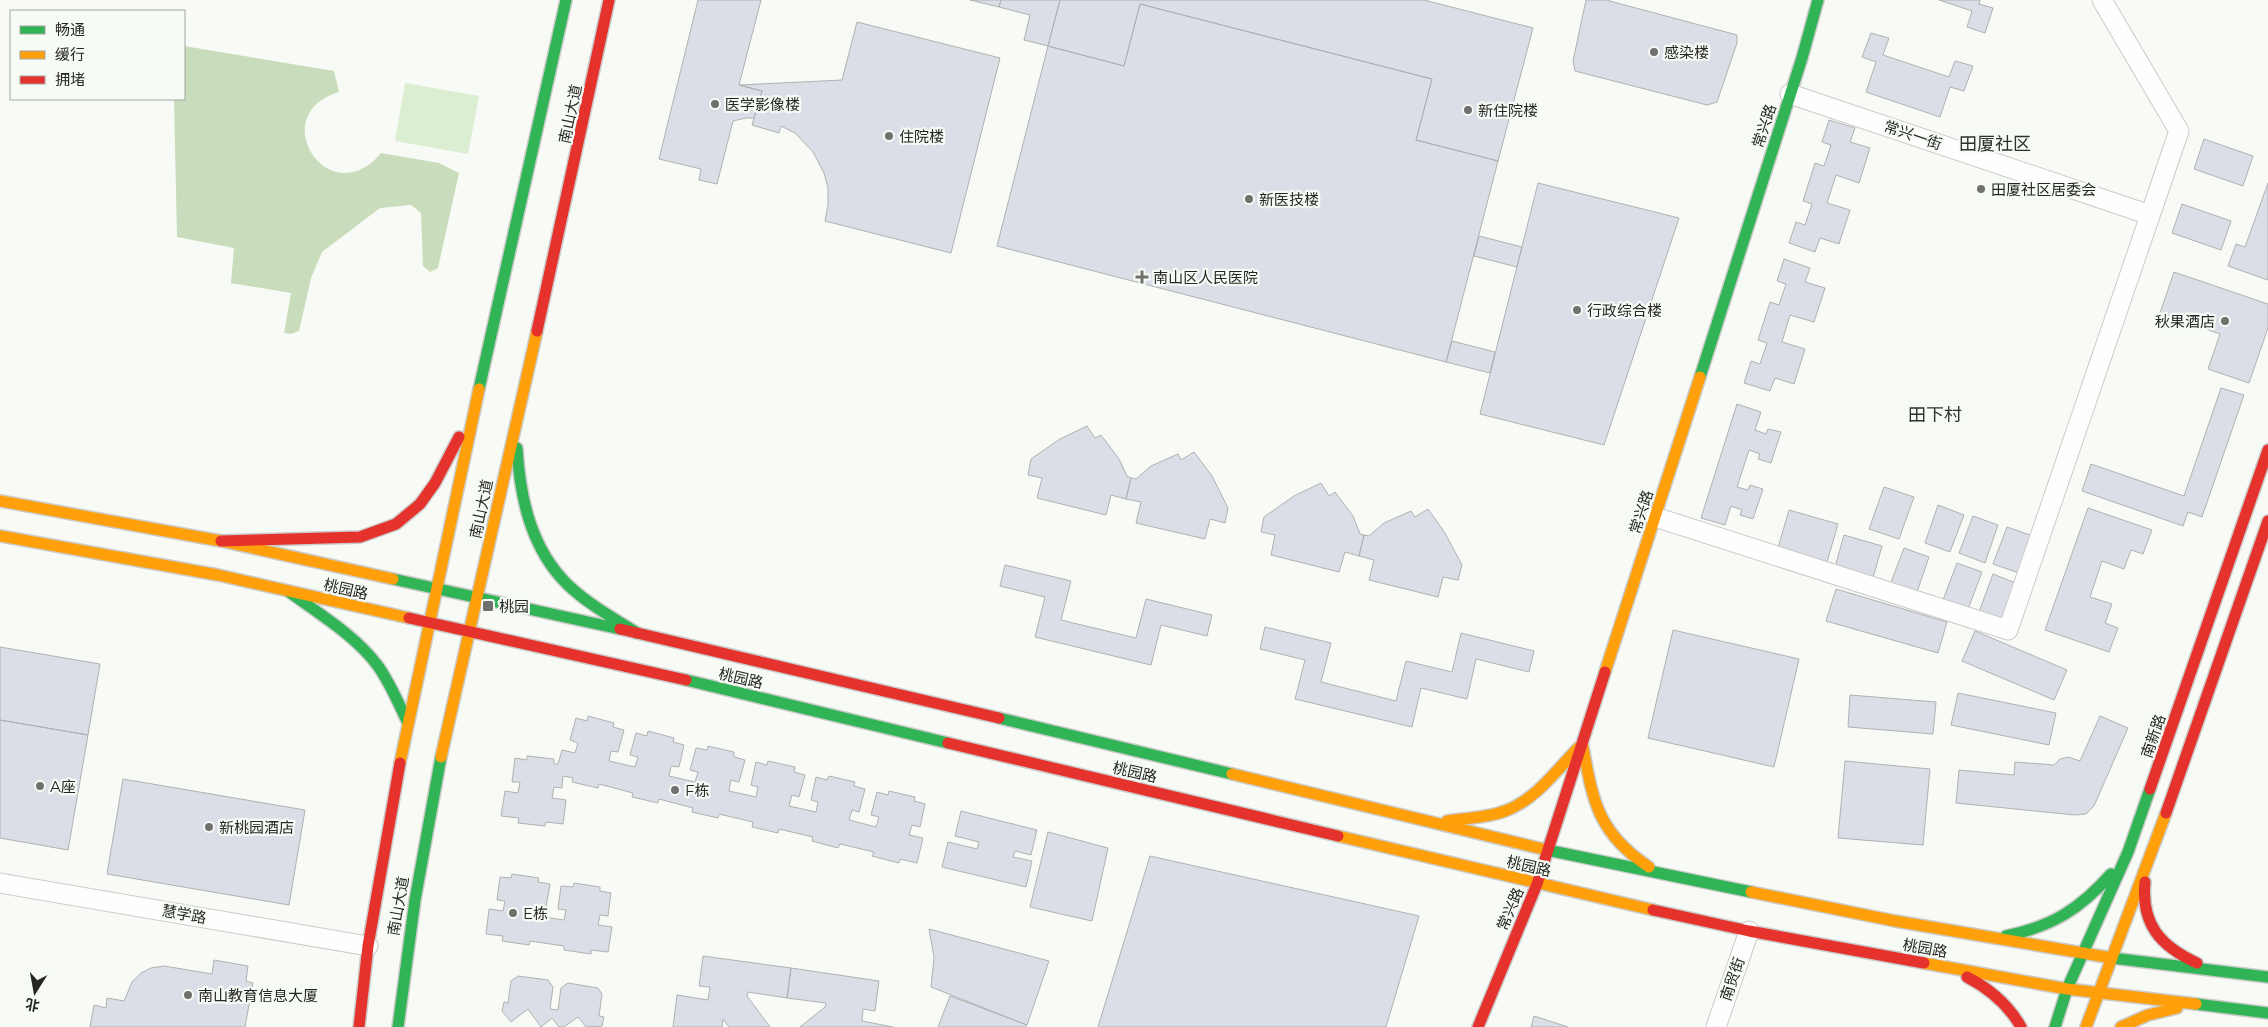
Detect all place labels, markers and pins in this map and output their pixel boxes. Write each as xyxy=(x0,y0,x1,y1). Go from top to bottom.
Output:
place label: 感染楼 xyxy=(1664,43,1709,62)
marker: 感染楼 xyxy=(1648,46,1660,58)
place label: 医学影像楼 xyxy=(725,95,800,114)
marker: 医学影像楼 xyxy=(709,98,721,110)
place label: 新住院楼 xyxy=(1478,101,1538,120)
marker: 新住院楼 xyxy=(1462,104,1474,116)
place label: 住院楼 xyxy=(899,127,944,146)
marker: 住院楼 xyxy=(883,130,895,142)
place label: 田厦社区居委会 xyxy=(1991,180,2096,199)
marker: 田厦社区居委会 xyxy=(1975,183,1987,195)
place label: 新医技楼 xyxy=(1259,190,1319,209)
marker: 新医技楼 xyxy=(1243,193,1255,205)
place label: 南山区人民医院 xyxy=(1153,268,1258,287)
marker: 南山区人民医院 xyxy=(1135,270,1149,284)
place label: 行政综合楼 xyxy=(1587,301,1662,320)
marker: 行政综合楼 xyxy=(1571,304,1583,316)
place label: 秋果酒店 xyxy=(2155,312,2215,331)
marker: 秋果酒店 xyxy=(2219,315,2231,327)
place label: 桃园 xyxy=(499,597,529,616)
marker: 桃园 xyxy=(481,599,495,613)
place label: A座 xyxy=(50,777,76,796)
marker: A座 xyxy=(34,780,46,792)
place label: F栋 xyxy=(685,781,710,800)
marker: F栋 xyxy=(669,784,681,796)
place label: 新桃园酒店 xyxy=(219,818,294,837)
marker: 新桃园酒店 xyxy=(203,821,215,833)
place label: E栋 xyxy=(523,904,548,923)
marker: E栋 xyxy=(507,907,519,919)
place label: 南山教育信息大厦 xyxy=(198,986,318,1005)
marker: 南山教育信息大厦 xyxy=(182,989,194,1001)

